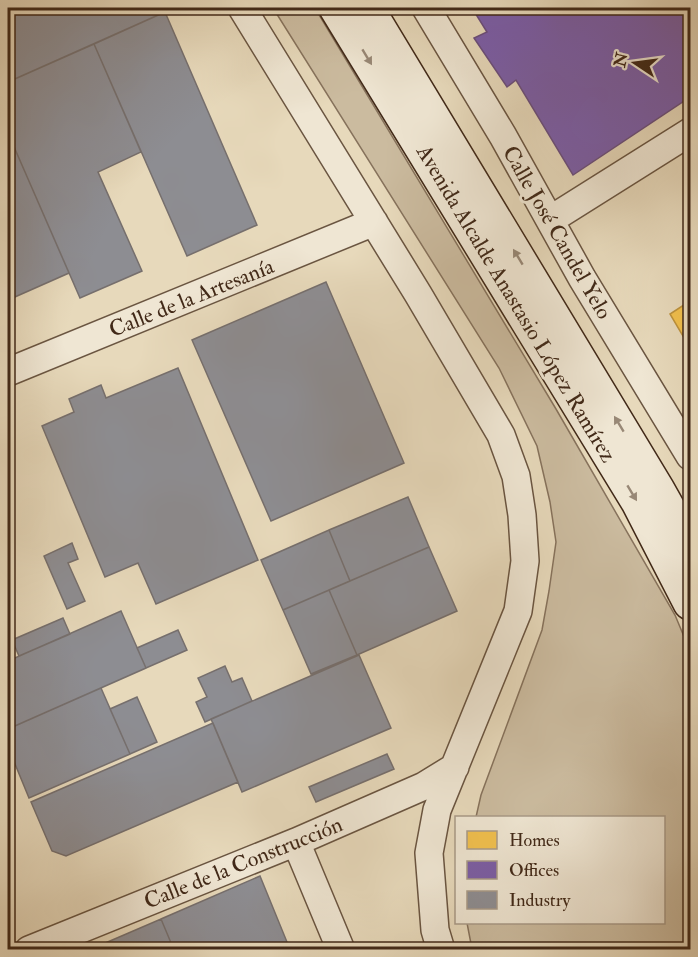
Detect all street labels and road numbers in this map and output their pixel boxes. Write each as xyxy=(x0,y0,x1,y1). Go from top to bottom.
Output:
street label: Avenida Alcalde Anastasio López Ramírez xyxy=(409,139,622,468)
street label: Calle José Candel Yelo xyxy=(496,141,618,324)
street label: Calle de la Artesanía xyxy=(105,252,279,344)
street label: Calle de la Construcción xyxy=(140,810,347,916)

